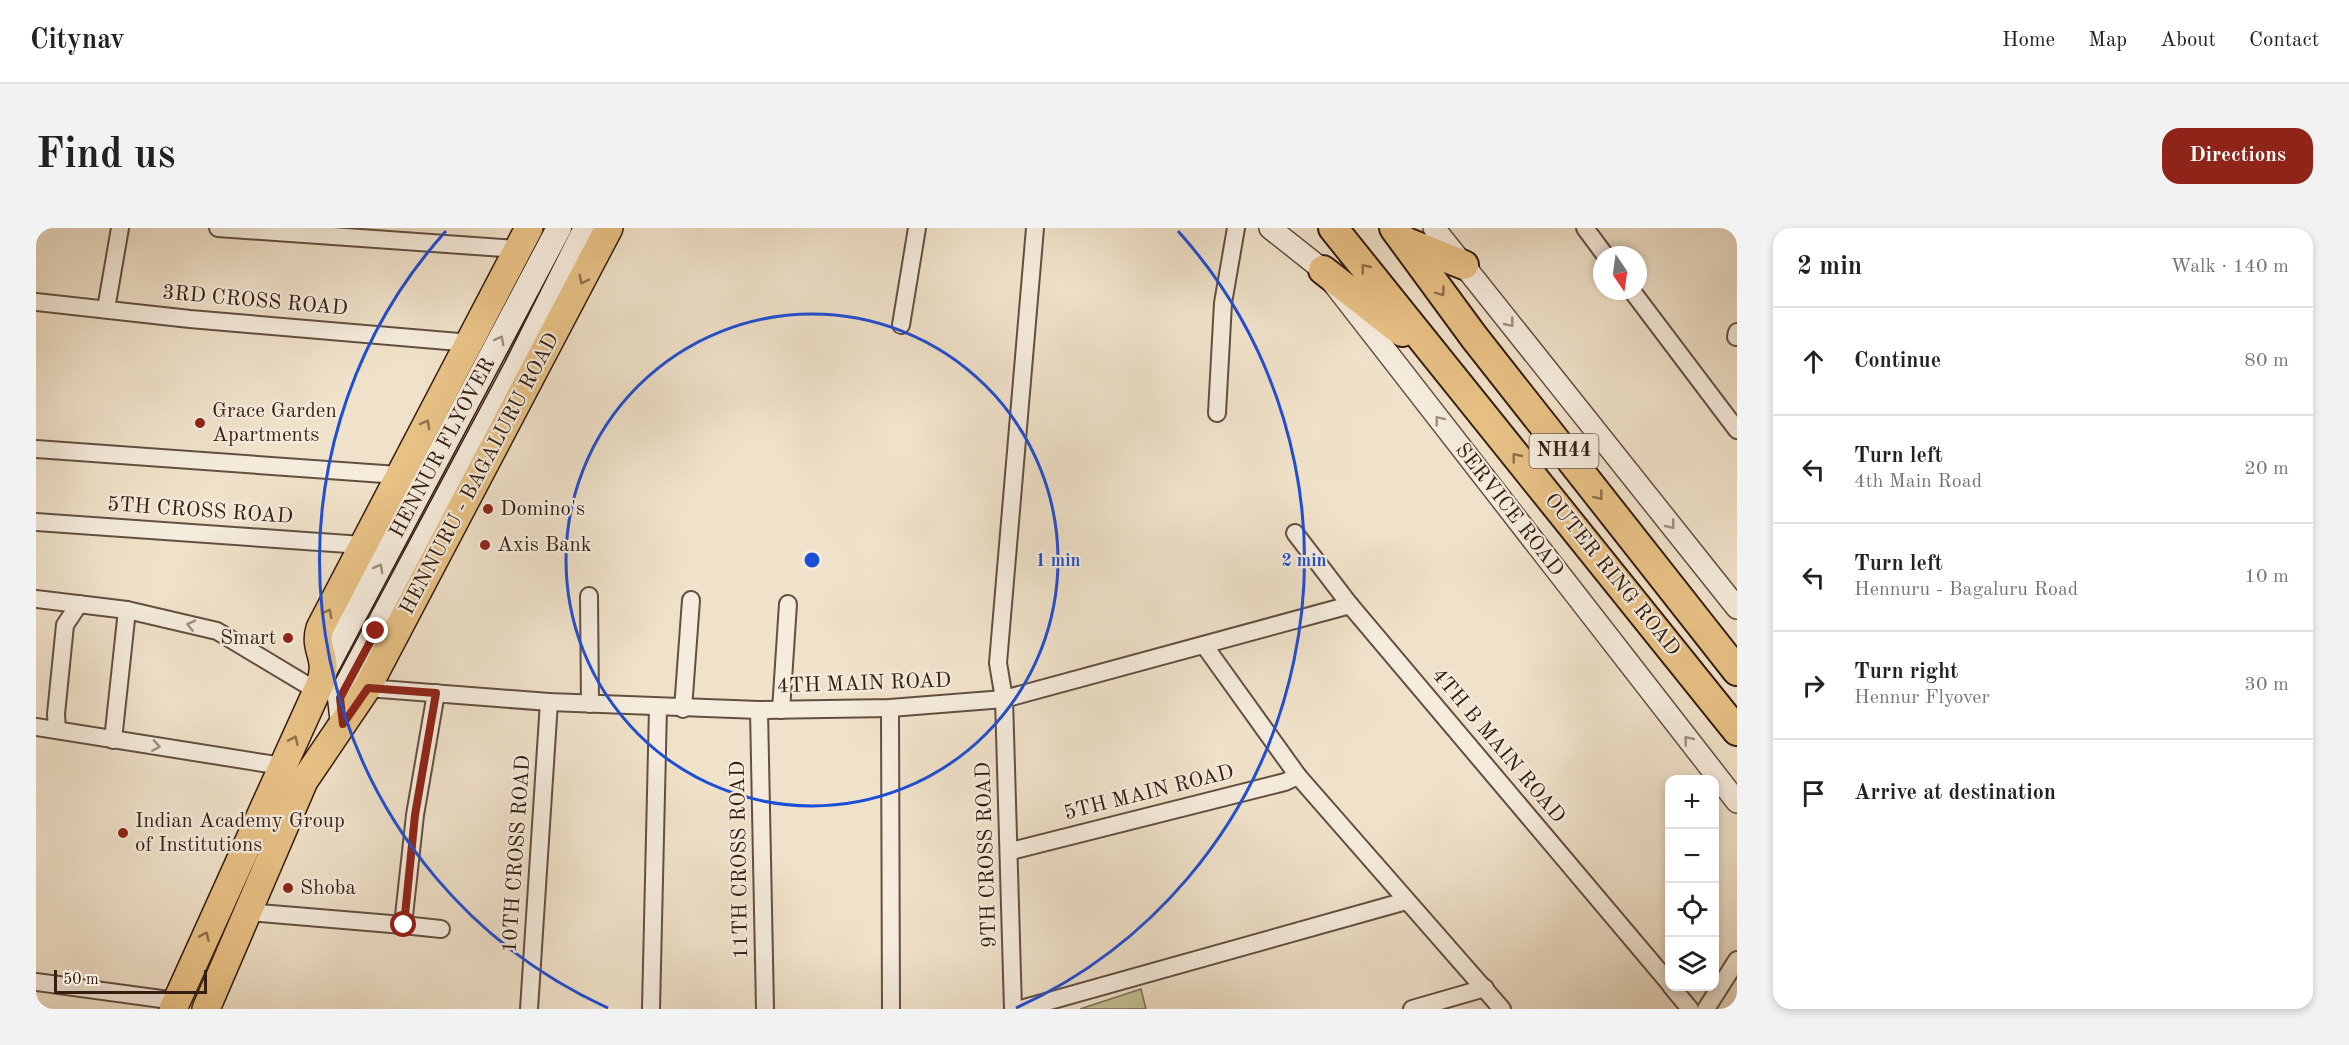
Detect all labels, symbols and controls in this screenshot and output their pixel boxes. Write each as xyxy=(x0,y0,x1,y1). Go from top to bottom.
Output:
text: Citynav xyxy=(30,27,125,55)
text: Home xyxy=(2002,30,2055,51)
text: Map xyxy=(2088,30,2127,51)
text: About xyxy=(2160,30,2216,51)
text: Contact xyxy=(2249,30,2319,51)
button: Directions xyxy=(2162,128,2313,184)
text: Find us xyxy=(36,135,175,177)
north arrow xyxy=(1593,246,1647,300)
text: 2 min xyxy=(1797,254,1862,280)
text: Walk · 140 m xyxy=(2170,257,2289,277)
one-way arrow xyxy=(1362,264,1373,275)
one-way arrow xyxy=(578,274,590,285)
street label: 3RD CROSS ROAD xyxy=(161,282,349,320)
one-way arrow xyxy=(1434,286,1445,297)
one-way arrow xyxy=(1503,316,1514,327)
street label: HENNURU - BAGALURU ROAD xyxy=(397,330,563,618)
one-way arrow xyxy=(493,335,504,346)
icon: ahead xyxy=(1797,345,1830,378)
text: Continue xyxy=(1854,350,1941,372)
text: 80 m xyxy=(2244,351,2289,371)
street label: HENNUR FLYOVER xyxy=(387,354,499,542)
place label: Grace Garden Apartments xyxy=(212,401,337,446)
marker: Grace Garden Apartments xyxy=(193,416,207,430)
one-way arrow xyxy=(1436,416,1447,427)
one-way arrow xyxy=(419,420,430,430)
road number: NH44 xyxy=(1530,434,1598,468)
street label: SERVICE ROAD xyxy=(1451,440,1567,580)
text: Turn left xyxy=(1854,445,1943,467)
one-way arrow xyxy=(1513,452,1524,463)
icon: left xyxy=(1797,453,1830,486)
text: 20 m xyxy=(2244,459,2289,479)
text: 4th Main Road xyxy=(1854,472,1982,492)
one-way arrow xyxy=(1591,489,1602,500)
street label: OUTER RING ROAD xyxy=(1540,490,1684,660)
street label: 5TH CROSS ROAD xyxy=(106,494,294,528)
place label: Domino's xyxy=(500,499,585,520)
marker: Domino's xyxy=(481,502,495,516)
one-way arrow xyxy=(1663,518,1674,529)
place label: Axis Bank xyxy=(497,535,592,556)
marker: Axis Bank xyxy=(478,538,492,552)
centre of rings xyxy=(802,550,822,570)
text: 1 min xyxy=(1035,552,1081,570)
text: 2 min xyxy=(1281,552,1327,570)
text: Turn left xyxy=(1854,553,1943,575)
icon: left xyxy=(1797,561,1830,594)
one-way arrow xyxy=(372,563,383,574)
text: 10 m xyxy=(2244,567,2289,587)
text: Hennuru - Bagaluru Road xyxy=(1854,580,2078,600)
one-way arrow xyxy=(320,609,332,620)
route end xyxy=(362,617,388,643)
one-way arrow xyxy=(186,620,196,633)
place label: Smart xyxy=(220,628,276,649)
marker: Smart xyxy=(281,631,295,645)
text: Turn right xyxy=(1854,661,1958,683)
street label: 4TH B MAIN ROAD xyxy=(1427,665,1569,827)
icon: right xyxy=(1797,669,1830,702)
street label: 4TH MAIN ROAD xyxy=(776,670,952,698)
text: 30 m xyxy=(2244,675,2289,695)
text: Hennur Flyover xyxy=(1854,688,1990,708)
one-way arrow xyxy=(287,735,299,746)
one-way arrow xyxy=(1684,736,1695,747)
one-way arrow xyxy=(151,740,161,752)
street label: 10TH CROSS ROAD xyxy=(500,754,534,954)
street label: 11TH CROSS ROAD xyxy=(728,761,752,959)
street label: 9TH CROSS ROAD xyxy=(973,762,1001,948)
street label: 5TH MAIN ROAD xyxy=(1062,762,1236,824)
map controls xyxy=(1665,775,1719,991)
button: + xyxy=(1665,775,1719,829)
icon: arrive xyxy=(1797,777,1830,810)
text: Arrive at destination xyxy=(1854,782,2056,804)
place label: Indian Academy Group of Institutions xyxy=(135,811,345,856)
marker: Indian Academy Group of Institutions xyxy=(116,826,130,840)
button: − xyxy=(1665,829,1719,883)
place label: Shoba xyxy=(300,878,356,899)
marker: Shoba xyxy=(281,881,295,895)
button: locate xyxy=(1665,883,1719,937)
route start xyxy=(390,911,416,937)
one-way arrow xyxy=(198,932,210,943)
button: layers xyxy=(1665,937,1719,991)
scale bar xyxy=(54,967,207,994)
text: 50 m xyxy=(63,972,99,988)

